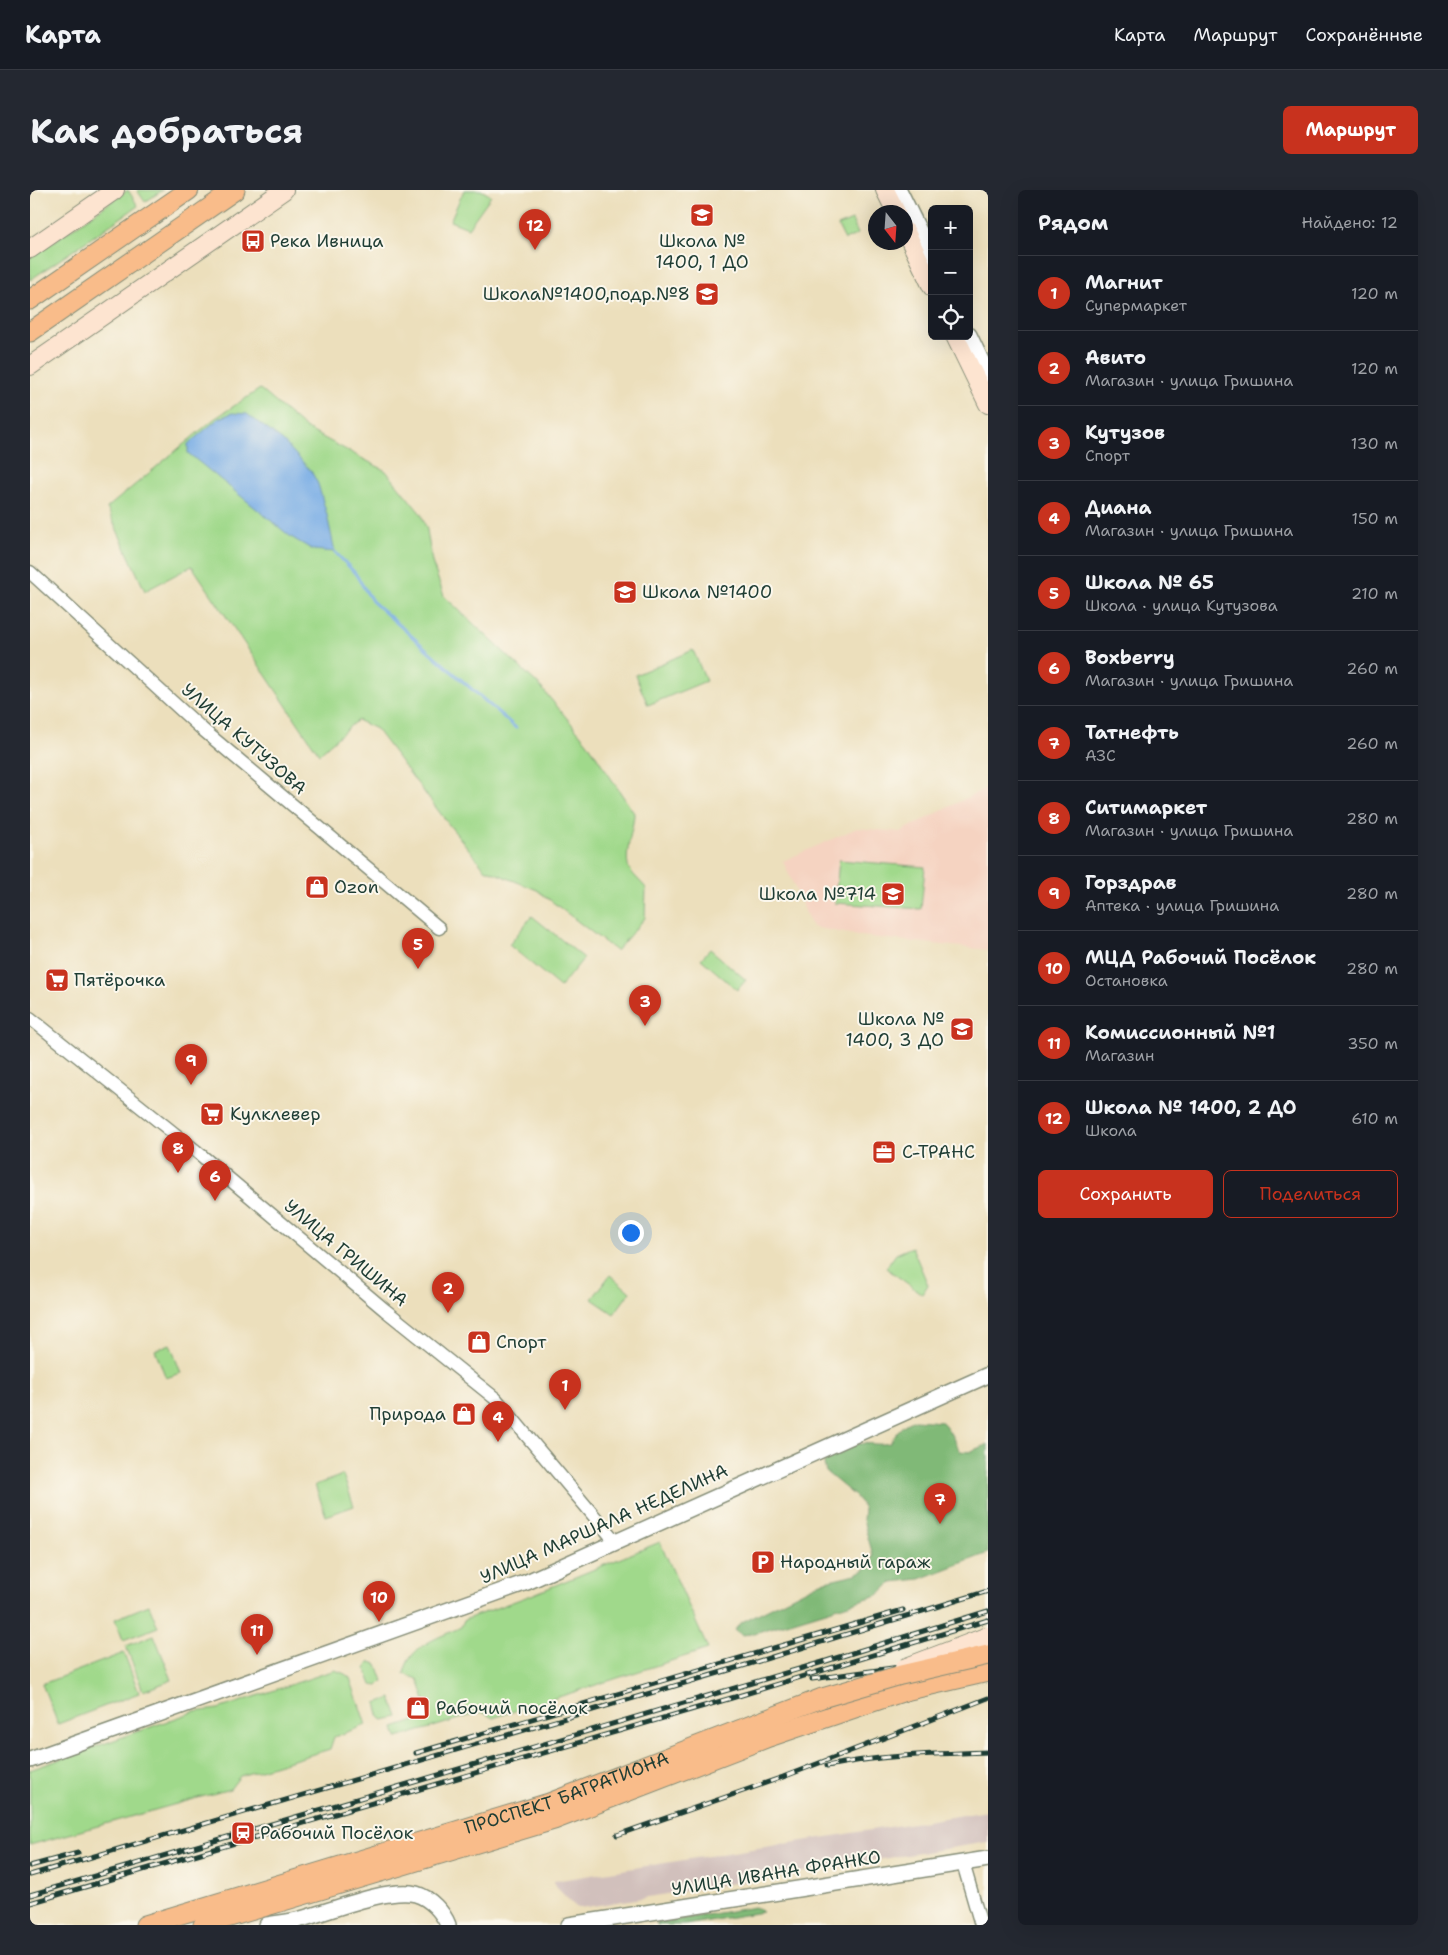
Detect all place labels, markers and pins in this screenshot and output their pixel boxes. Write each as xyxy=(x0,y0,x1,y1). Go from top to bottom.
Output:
school or university icon: Школа № 1400, 1 ДО xyxy=(689,202,715,228)
pin: 12 xyxy=(519,209,551,250)
bus stop icon: Река Ивница xyxy=(240,228,266,254)
place label: Река Ивница xyxy=(270,229,384,253)
place label: Школа № 1400, 1 ДО xyxy=(655,229,749,274)
school or university icon: Школа№1400,подр.№8 xyxy=(694,281,720,307)
place label: Школа№1400,подр.№8 xyxy=(483,282,690,306)
school or university icon: Школа №1400 xyxy=(612,579,638,605)
place label: Школа №1400 xyxy=(642,580,772,604)
shop icon: Ozon xyxy=(304,874,330,900)
place label: Ozon xyxy=(334,875,379,899)
school or university icon: Школа №714 xyxy=(880,881,906,907)
place label: Школа №714 xyxy=(759,882,876,906)
pin: 5 xyxy=(402,928,434,969)
supermarket icon: Пятёрочка xyxy=(44,967,70,993)
place label: Пятёрочка xyxy=(74,968,165,992)
pin: 3 xyxy=(629,985,661,1026)
place label: Школа № 1400, 3 ДО xyxy=(846,1007,944,1052)
school or university icon: Школа № 1400, 3 ДО xyxy=(949,1016,975,1042)
pin: 9 xyxy=(175,1044,207,1085)
supermarket icon: Кулклевер xyxy=(199,1101,225,1127)
place label: Кулклевер xyxy=(230,1102,321,1126)
pin: 8 xyxy=(162,1132,194,1173)
office icon: С-ТРАНС xyxy=(871,1139,897,1165)
place label: С-ТРАНС xyxy=(902,1140,975,1164)
pin: 6 xyxy=(199,1160,231,1201)
pin: 2 xyxy=(432,1272,464,1313)
shop icon: Спорт xyxy=(466,1329,492,1355)
place label: Спорт xyxy=(496,1330,547,1354)
pin: 1 xyxy=(549,1369,581,1410)
shop icon: Природа xyxy=(451,1401,477,1427)
pin: 4 xyxy=(482,1401,514,1442)
place label: Природа xyxy=(369,1402,446,1426)
pin: 7 xyxy=(924,1483,956,1524)
parking icon: Народный гараж xyxy=(750,1549,776,1575)
place label: Народный гараж xyxy=(780,1550,931,1574)
pin: 10 xyxy=(363,1581,395,1622)
pin: 11 xyxy=(241,1614,273,1655)
shop icon: Рабочий посёлок xyxy=(405,1695,431,1721)
place label: Рабочий посёлок xyxy=(436,1696,588,1720)
station icon: Рабочий Посёлок xyxy=(230,1820,256,1846)
place label: Рабочий Посёлок xyxy=(260,1821,414,1845)

